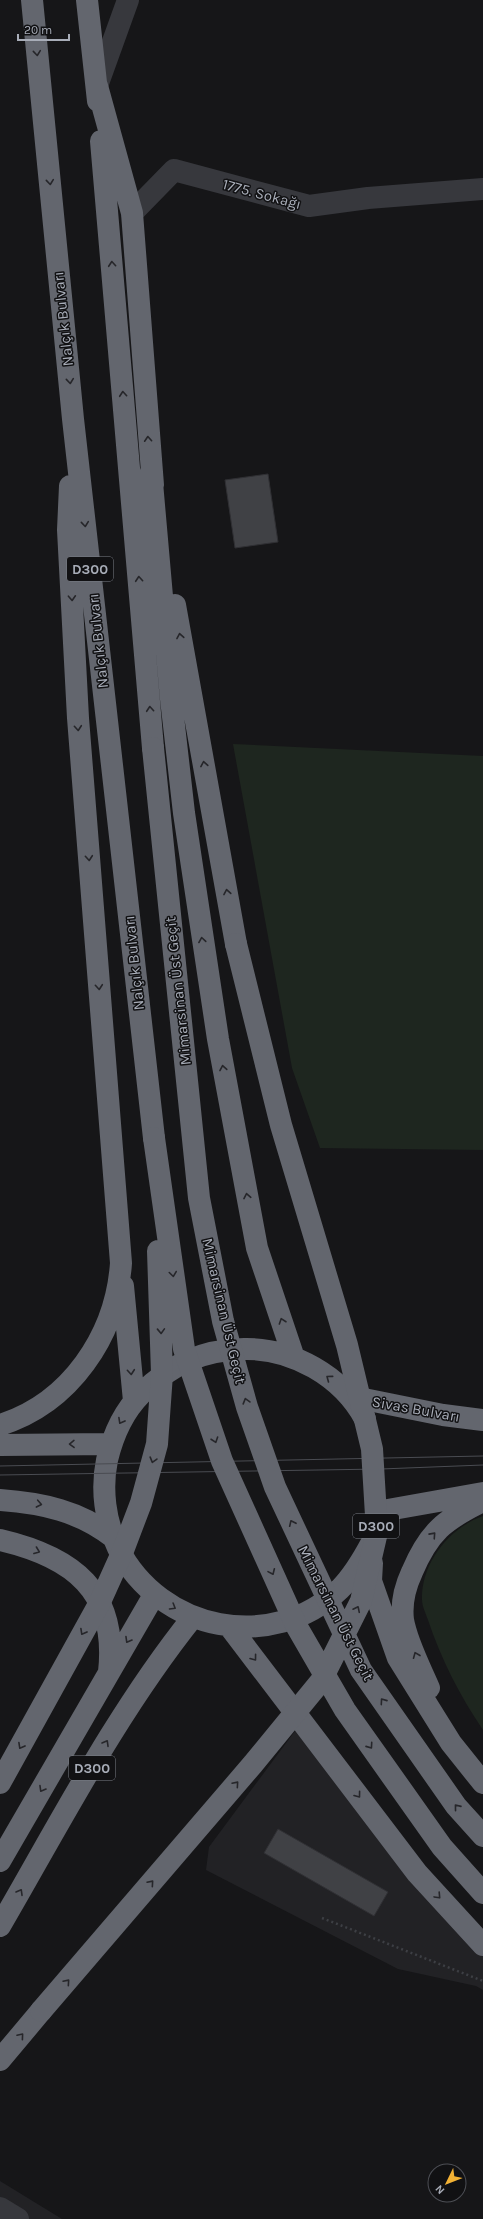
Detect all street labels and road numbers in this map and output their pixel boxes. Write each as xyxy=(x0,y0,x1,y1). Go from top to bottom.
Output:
street label: 1775. Sokağı xyxy=(221,175,303,213)
street label: Nalçık Bulvarı xyxy=(49,271,77,367)
road number: D300 xyxy=(67,557,113,581)
street label: Nalçık Bulvarı xyxy=(84,593,112,689)
street label: Nalçık Bulvarı xyxy=(120,915,148,1011)
street label: Mimarsinan Üst Geçit xyxy=(161,915,195,1066)
street label: Mimarsinan Üst Geçit xyxy=(198,1236,250,1386)
street label: Sivas Bulvarı xyxy=(371,1392,461,1426)
road number: D300 xyxy=(353,1514,399,1538)
street label: Mimarsinan Üst Geçit xyxy=(294,1542,378,1684)
road number: D300 xyxy=(69,1756,115,1780)

